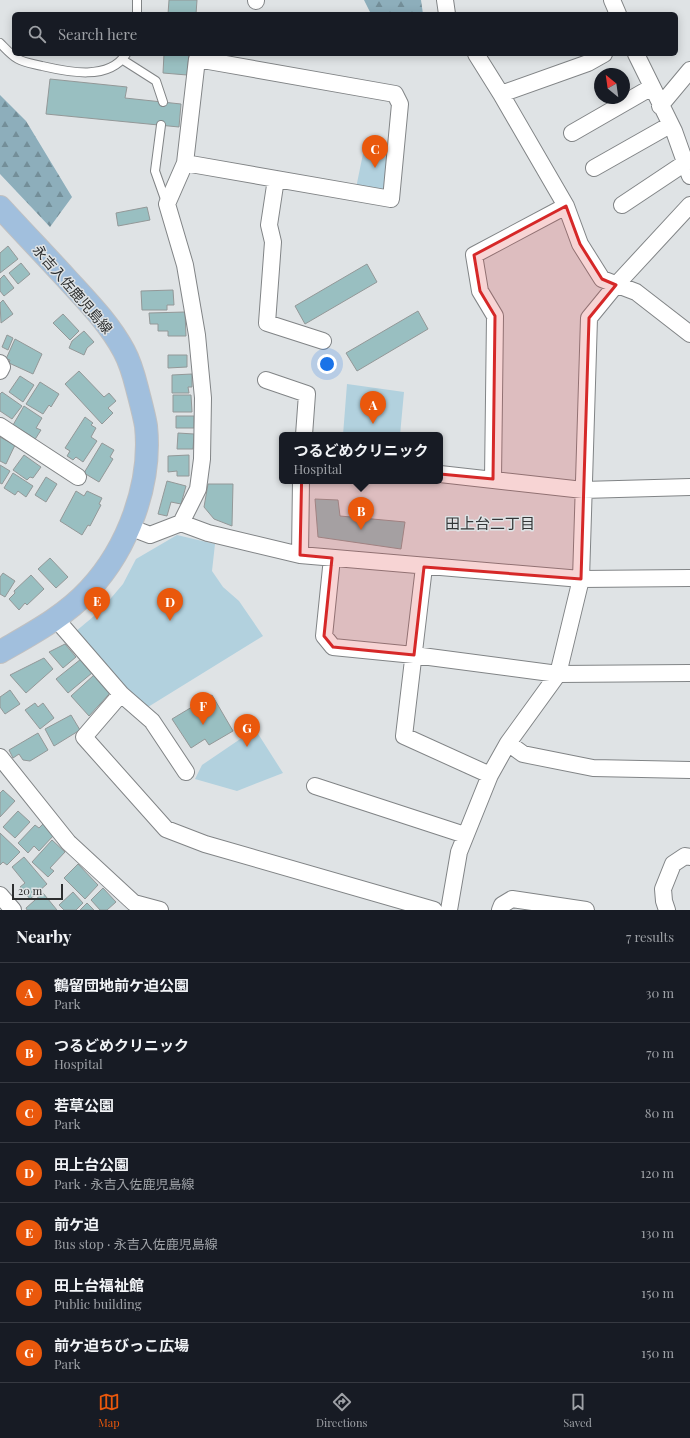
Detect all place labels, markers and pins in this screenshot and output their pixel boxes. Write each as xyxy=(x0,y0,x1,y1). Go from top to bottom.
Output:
pin: C xyxy=(362,135,388,168)
pin: A xyxy=(360,391,386,424)
pin: B xyxy=(348,497,374,530)
pin: E xyxy=(84,587,110,620)
pin: D xyxy=(157,588,183,621)
pin: F xyxy=(190,692,216,725)
pin: G xyxy=(234,714,260,747)

